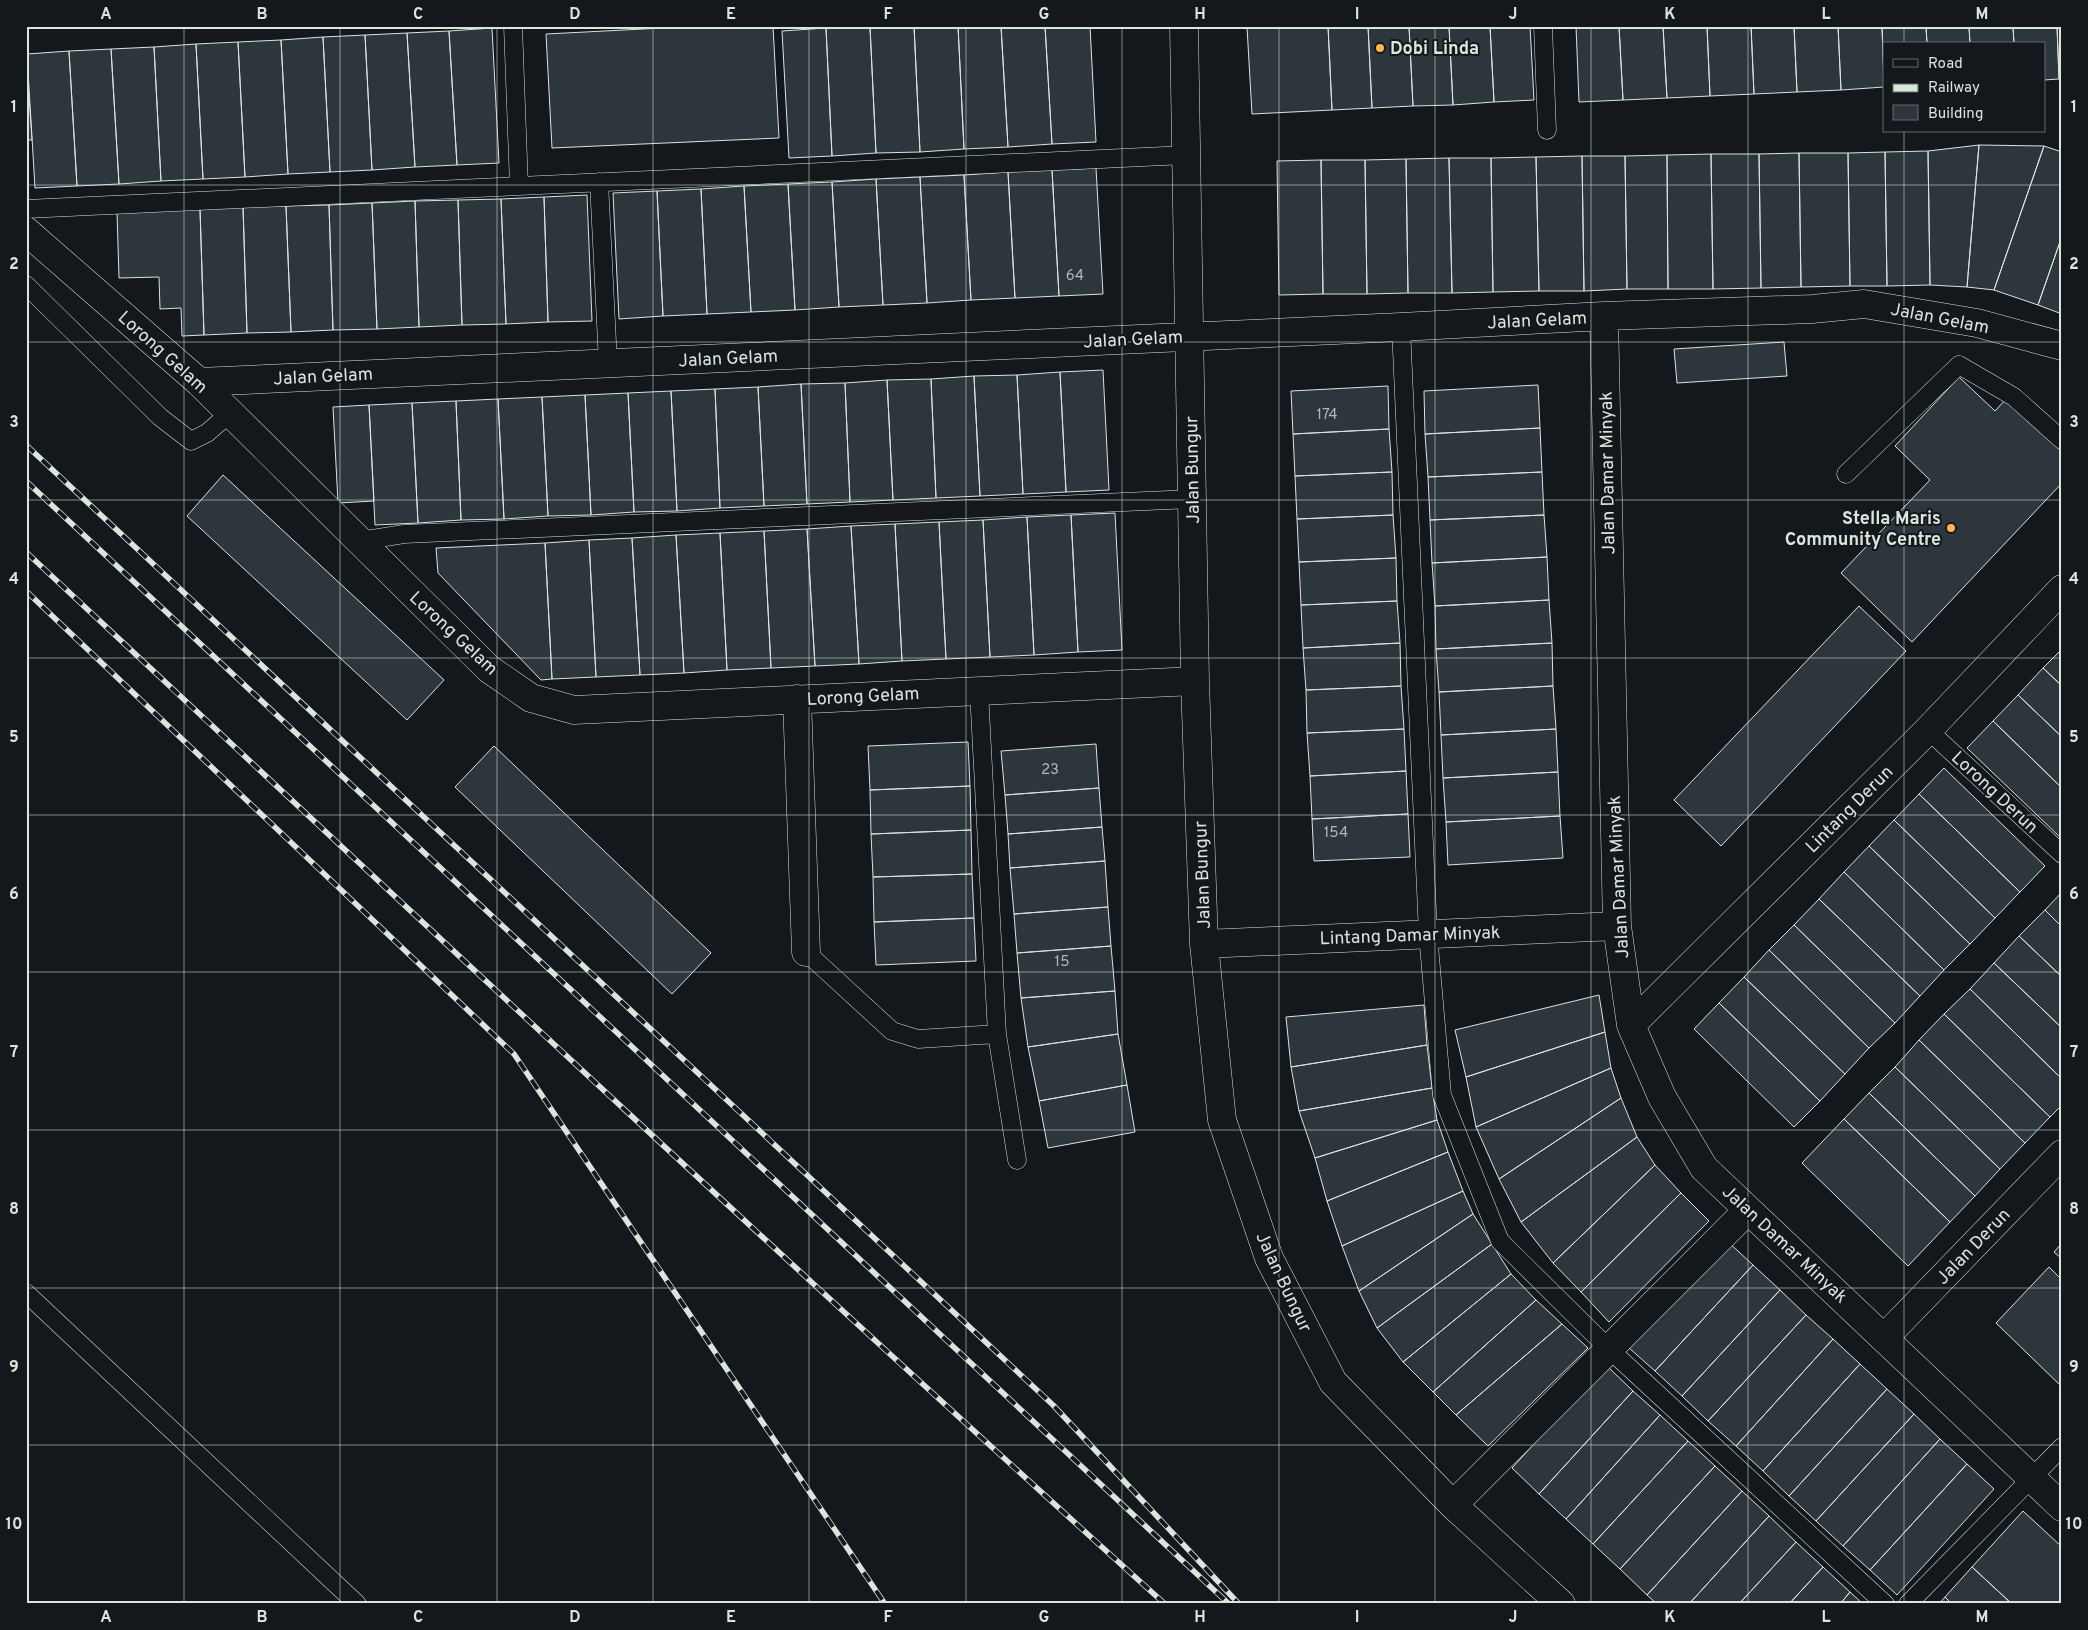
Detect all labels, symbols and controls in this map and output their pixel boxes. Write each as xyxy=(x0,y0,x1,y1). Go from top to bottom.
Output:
text: A xyxy=(100,5,112,25)
text: B xyxy=(256,5,268,25)
text: C xyxy=(413,5,423,25)
text: D xyxy=(569,5,581,25)
text: E xyxy=(726,5,736,25)
text: F xyxy=(883,5,893,25)
text: G xyxy=(1039,5,1049,25)
text: H xyxy=(1194,5,1206,25)
text: I xyxy=(1355,5,1359,25)
text: J xyxy=(1509,5,1517,25)
text: K xyxy=(1664,5,1676,25)
text: L xyxy=(1821,5,1831,25)
text: M xyxy=(1976,5,1988,25)
place label: Dobi Linda xyxy=(1390,38,1479,61)
marker: Dobi Linda xyxy=(1374,42,1386,54)
legend xyxy=(1883,42,2046,132)
text: Road xyxy=(1928,55,1963,74)
text: Railway xyxy=(1928,79,1980,98)
text: 1 xyxy=(11,98,17,118)
text: 1 xyxy=(2071,98,2077,118)
text: Building xyxy=(1928,105,1983,124)
text: 2 xyxy=(9,255,19,275)
text: 2 xyxy=(2069,255,2079,275)
house number: 64 xyxy=(1066,267,1084,286)
street label: Jalan Gelam xyxy=(1889,299,1991,340)
street label: Lorong Gelam xyxy=(112,307,212,399)
street label: Jalan Gelam xyxy=(1487,307,1588,336)
street label: Jalan Gelam xyxy=(1083,326,1184,355)
street label: Jalan Gelam xyxy=(678,345,779,374)
street label: Jalan Gelam xyxy=(273,363,374,392)
street label: Jalan Damar Minyak xyxy=(1596,391,1621,555)
house number: 174 xyxy=(1316,406,1338,425)
text: 3 xyxy=(9,413,19,433)
text: 3 xyxy=(2069,413,2079,433)
street label: Jalan Bungur xyxy=(1181,416,1206,524)
place label: Stella Maris Community Centre xyxy=(1785,508,1941,552)
marker: Stella Maris Community Centre xyxy=(1945,522,1957,534)
text: 4 xyxy=(9,570,19,590)
text: 4 xyxy=(2069,570,2079,590)
street label: Lorong Gelam xyxy=(404,587,502,681)
street label: Lorong Gelam xyxy=(806,683,920,712)
text: 5 xyxy=(9,728,19,748)
text: 5 xyxy=(2069,728,2079,748)
street label: Lorong Derun xyxy=(1946,747,2042,839)
house number: 23 xyxy=(1041,761,1059,780)
street label: Lintang Derun xyxy=(1801,761,1899,859)
street label: Jalan Damar Minyak xyxy=(1604,795,1635,959)
street label: Jalan Bungur xyxy=(1190,821,1217,929)
house number: 154 xyxy=(1324,824,1348,843)
text: 6 xyxy=(9,885,19,905)
text: 6 xyxy=(2069,885,2079,905)
street label: Lintang Damar Minyak xyxy=(1319,922,1501,951)
house number: 15 xyxy=(1055,953,1069,972)
text: 7 xyxy=(10,1043,18,1063)
text: 7 xyxy=(2070,1043,2078,1063)
street label: Jalan Damar Minyak xyxy=(1716,1181,1852,1309)
text: 8 xyxy=(9,1200,19,1220)
text: 8 xyxy=(2069,1200,2079,1220)
street label: Jalan Derun xyxy=(1932,1204,2016,1290)
street label: Jalan Bungur xyxy=(1249,1229,1316,1336)
text: 9 xyxy=(9,1358,19,1378)
text: 9 xyxy=(2069,1358,2079,1378)
text: 10 xyxy=(6,1515,22,1535)
text: 10 xyxy=(2066,1515,2082,1535)
text: A xyxy=(100,1608,112,1628)
text: B xyxy=(256,1608,268,1628)
text: C xyxy=(413,1608,423,1628)
text: D xyxy=(569,1608,581,1628)
text: E xyxy=(726,1608,736,1628)
text: F xyxy=(883,1608,893,1628)
text: G xyxy=(1039,1608,1049,1628)
text: H xyxy=(1194,1608,1206,1628)
text: I xyxy=(1355,1608,1359,1628)
text: J xyxy=(1509,1608,1517,1628)
text: K xyxy=(1664,1608,1676,1628)
text: L xyxy=(1821,1608,1831,1628)
text: M xyxy=(1976,1608,1988,1628)

